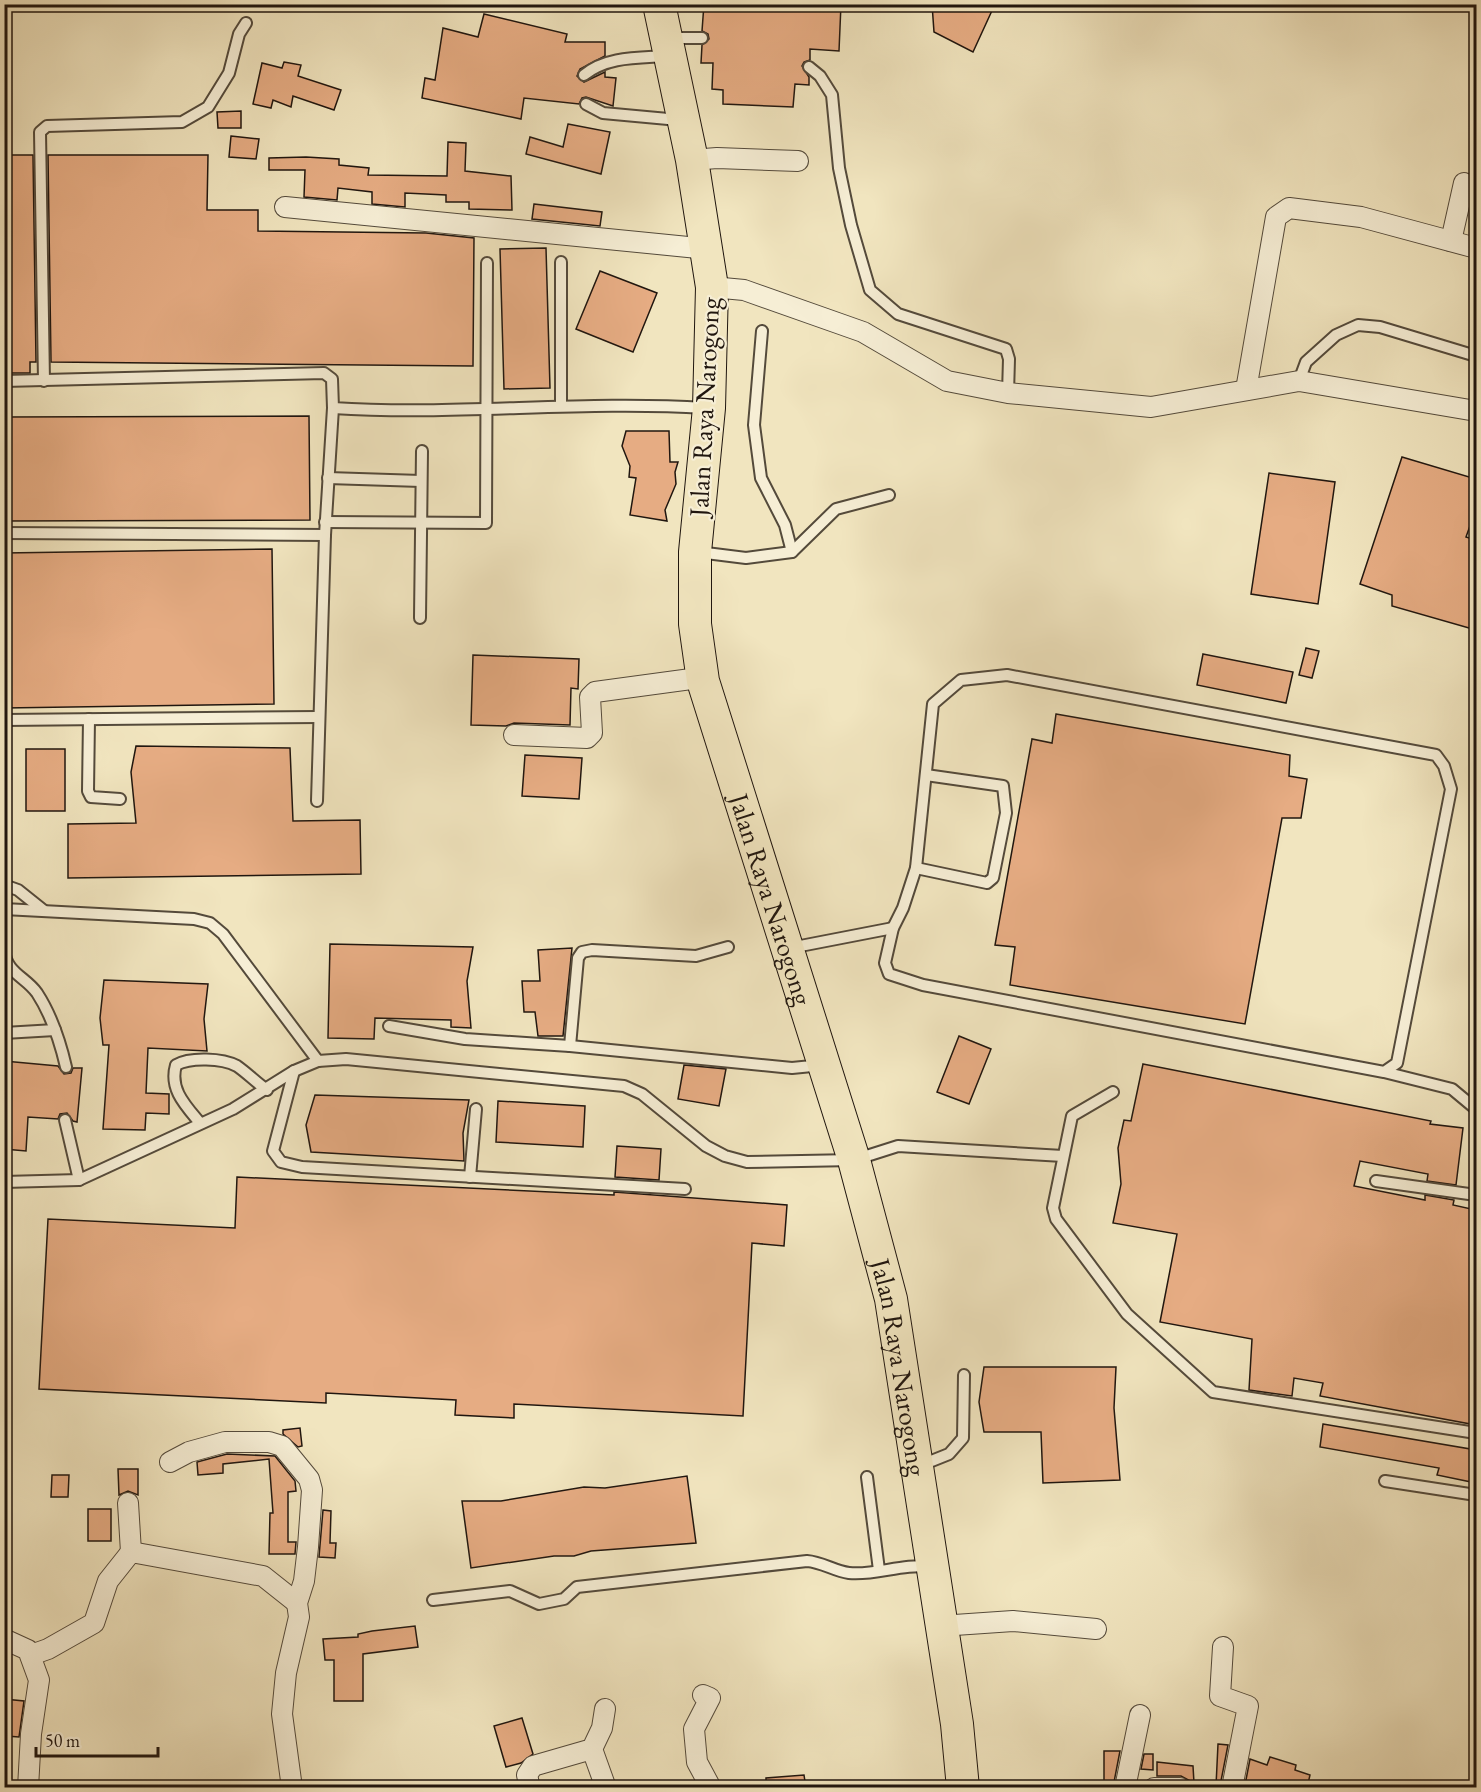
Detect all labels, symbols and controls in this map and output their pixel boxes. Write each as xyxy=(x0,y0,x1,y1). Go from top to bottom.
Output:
street label: Jalan Raya Narogong xyxy=(681,296,727,520)
street label: Jalan Raya Narogong xyxy=(721,787,822,1010)
street label: Jalan Raya Narogong xyxy=(863,1253,936,1478)
scale bar xyxy=(36,1720,158,1758)
text: 50 m xyxy=(45,1729,80,1752)

